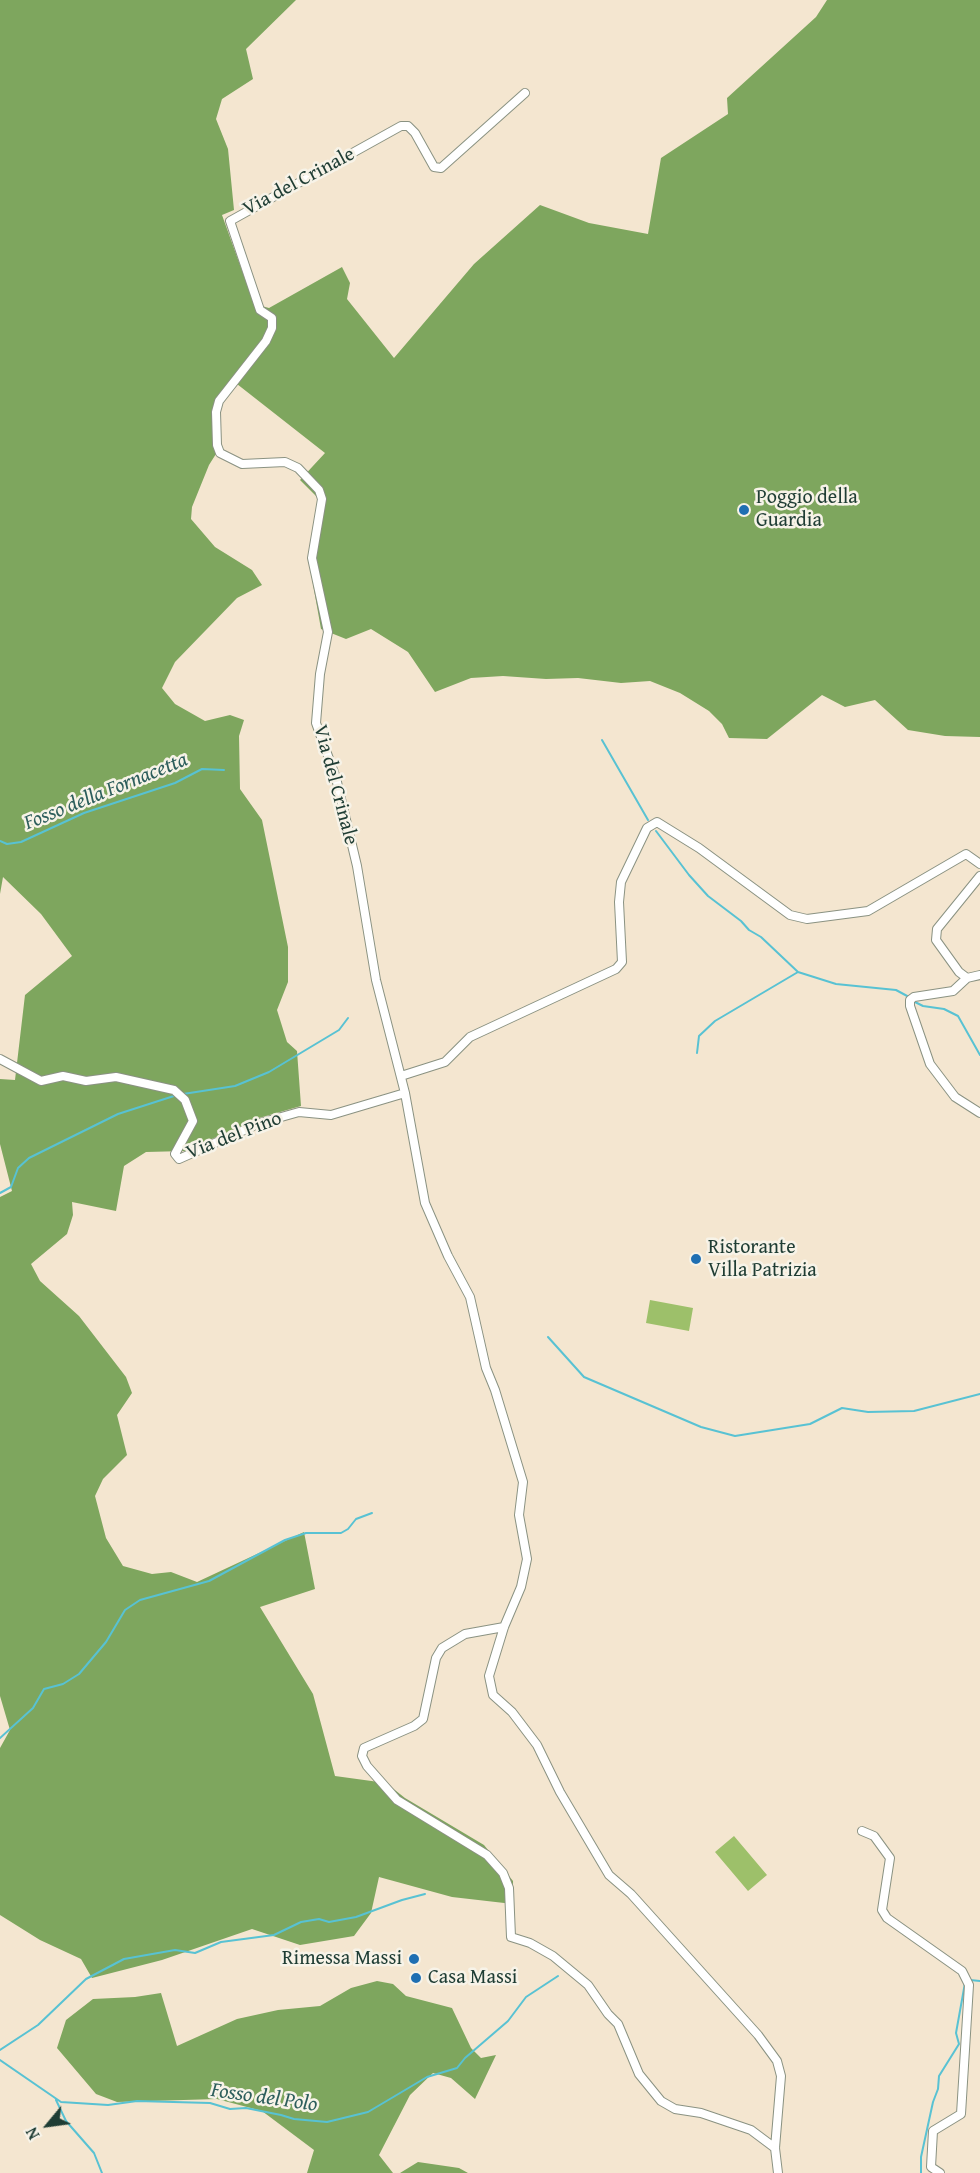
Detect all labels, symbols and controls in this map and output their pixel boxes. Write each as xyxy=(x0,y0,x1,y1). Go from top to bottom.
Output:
street label: Via del Crinale xyxy=(239,143,359,221)
place label: Poggio della Guardia xyxy=(756,486,858,533)
marker: Poggio della Guardia xyxy=(737,503,751,517)
street label: Via del Crinale xyxy=(307,722,363,848)
water label: Fosso della Fornacetta xyxy=(20,748,192,836)
street label: Via del Pino xyxy=(183,1107,285,1165)
place label: Ristorante Villa Patrizia xyxy=(708,1236,817,1283)
marker: Ristorante Villa Patrizia xyxy=(689,1252,703,1266)
place label: Rimessa Massi xyxy=(282,1947,402,1971)
marker: Rimessa Massi xyxy=(407,1952,421,1966)
place label: Casa Massi xyxy=(428,1966,517,1990)
marker: Casa Massi xyxy=(409,1971,423,1985)
water label: Fosso del Polo xyxy=(209,2078,319,2118)
north arrow xyxy=(18,2095,78,2155)
text: N xyxy=(19,2123,45,2144)

